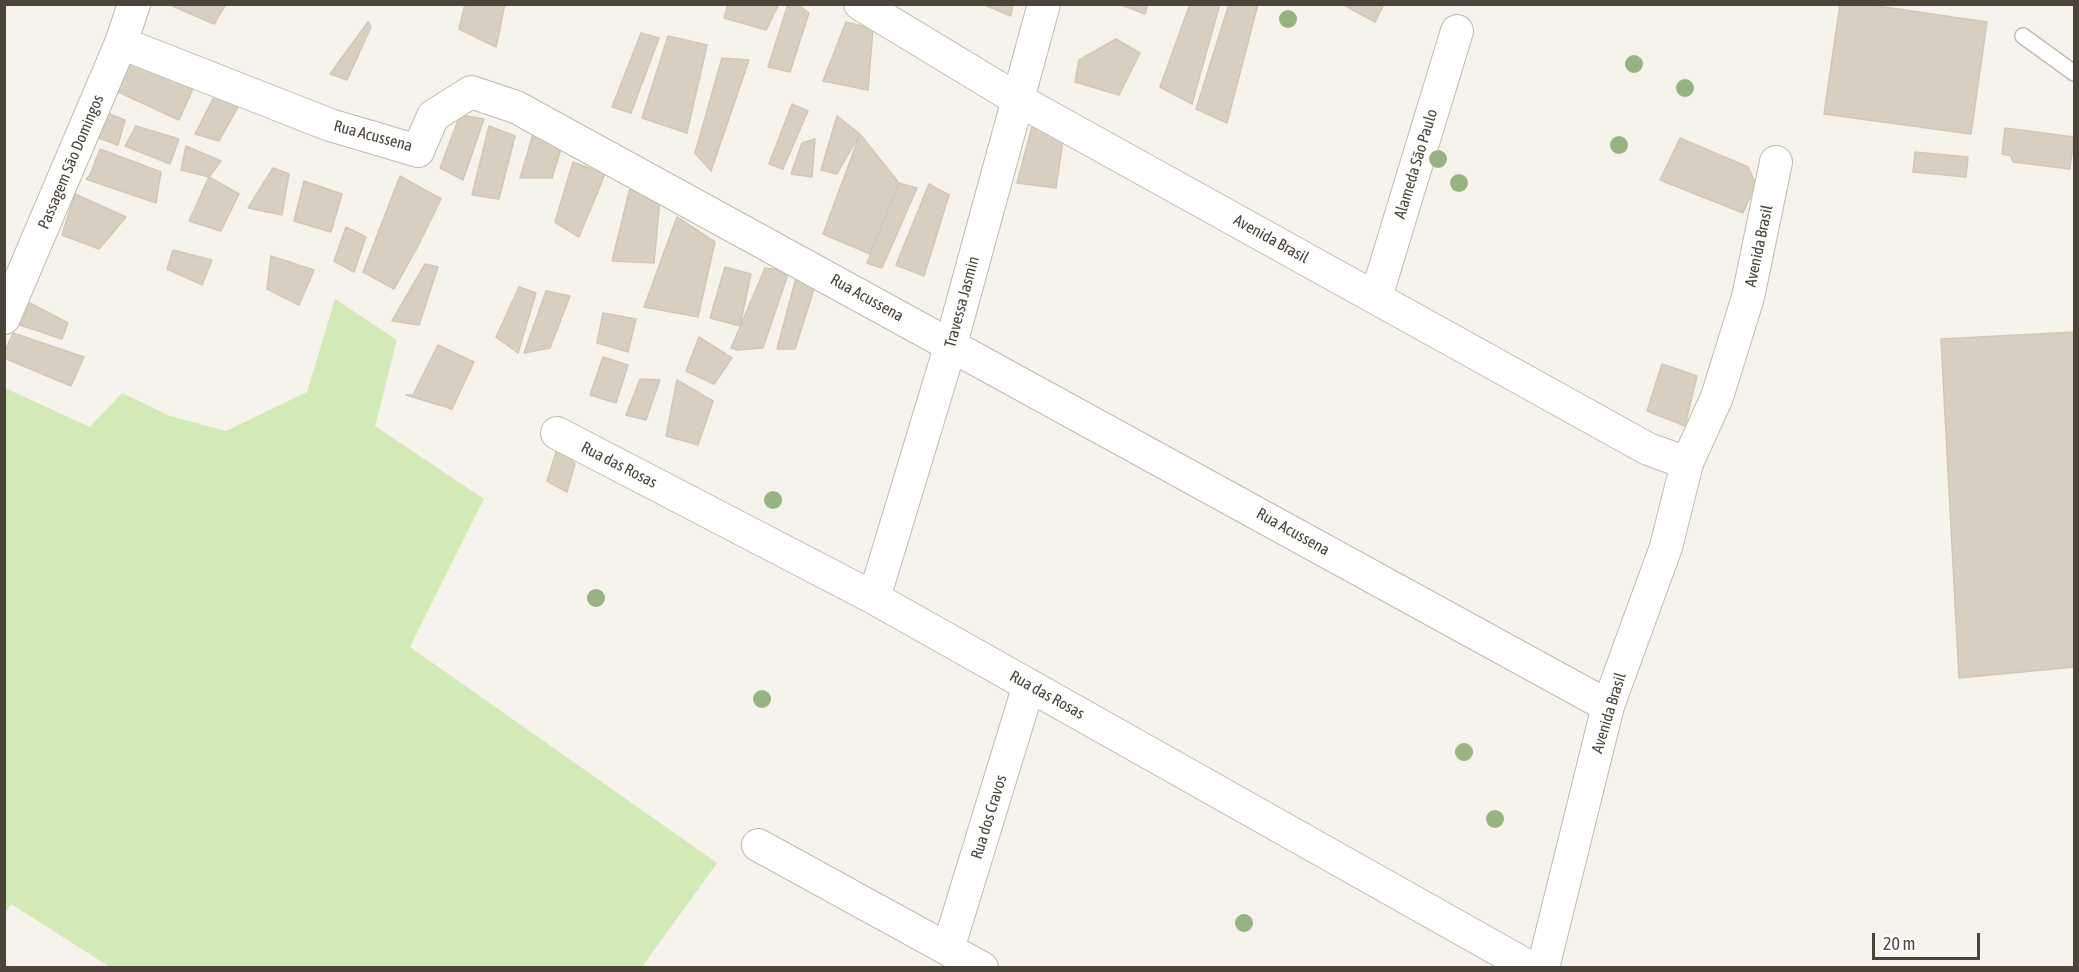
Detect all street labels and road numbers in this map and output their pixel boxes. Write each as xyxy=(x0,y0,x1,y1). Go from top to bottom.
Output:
street label: Passagem São Domingos xyxy=(34,92,108,232)
street label: Alameda São Paulo xyxy=(1390,107,1442,221)
street label: Rua Acussena xyxy=(332,116,414,156)
street label: Avenida Brasil xyxy=(1741,203,1777,289)
street label: Avenida Brasil xyxy=(1230,210,1312,268)
street label: Travessa Jasmin xyxy=(941,254,983,350)
street label: Rua Acussena xyxy=(827,270,907,326)
street label: Rua das Rosas xyxy=(578,438,660,492)
street label: Rua Acussena xyxy=(1253,504,1333,560)
street label: Rua das Rosas xyxy=(1006,667,1088,723)
street label: Avenida Brasil xyxy=(1588,670,1630,756)
street label: Rua dos Cravos xyxy=(967,773,1011,861)

